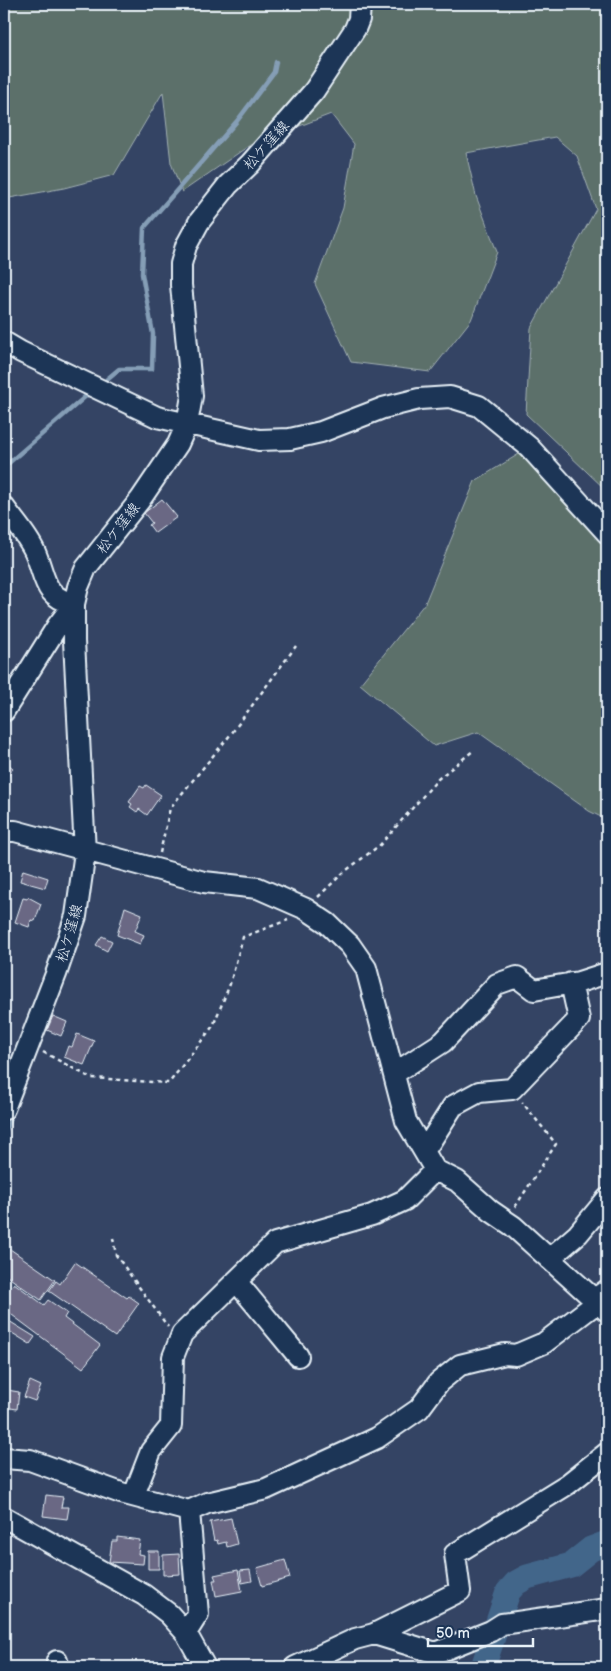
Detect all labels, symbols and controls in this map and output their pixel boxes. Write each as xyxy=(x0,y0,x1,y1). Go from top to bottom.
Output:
street label: 松ケ窪線 xyxy=(239,117,294,174)
street label: 松ケ窪線 xyxy=(92,499,144,558)
street label: 松ケ窪線 xyxy=(52,902,87,965)
scale bar xyxy=(428,1616,534,1648)
text: 50 m xyxy=(436,1624,470,1643)

